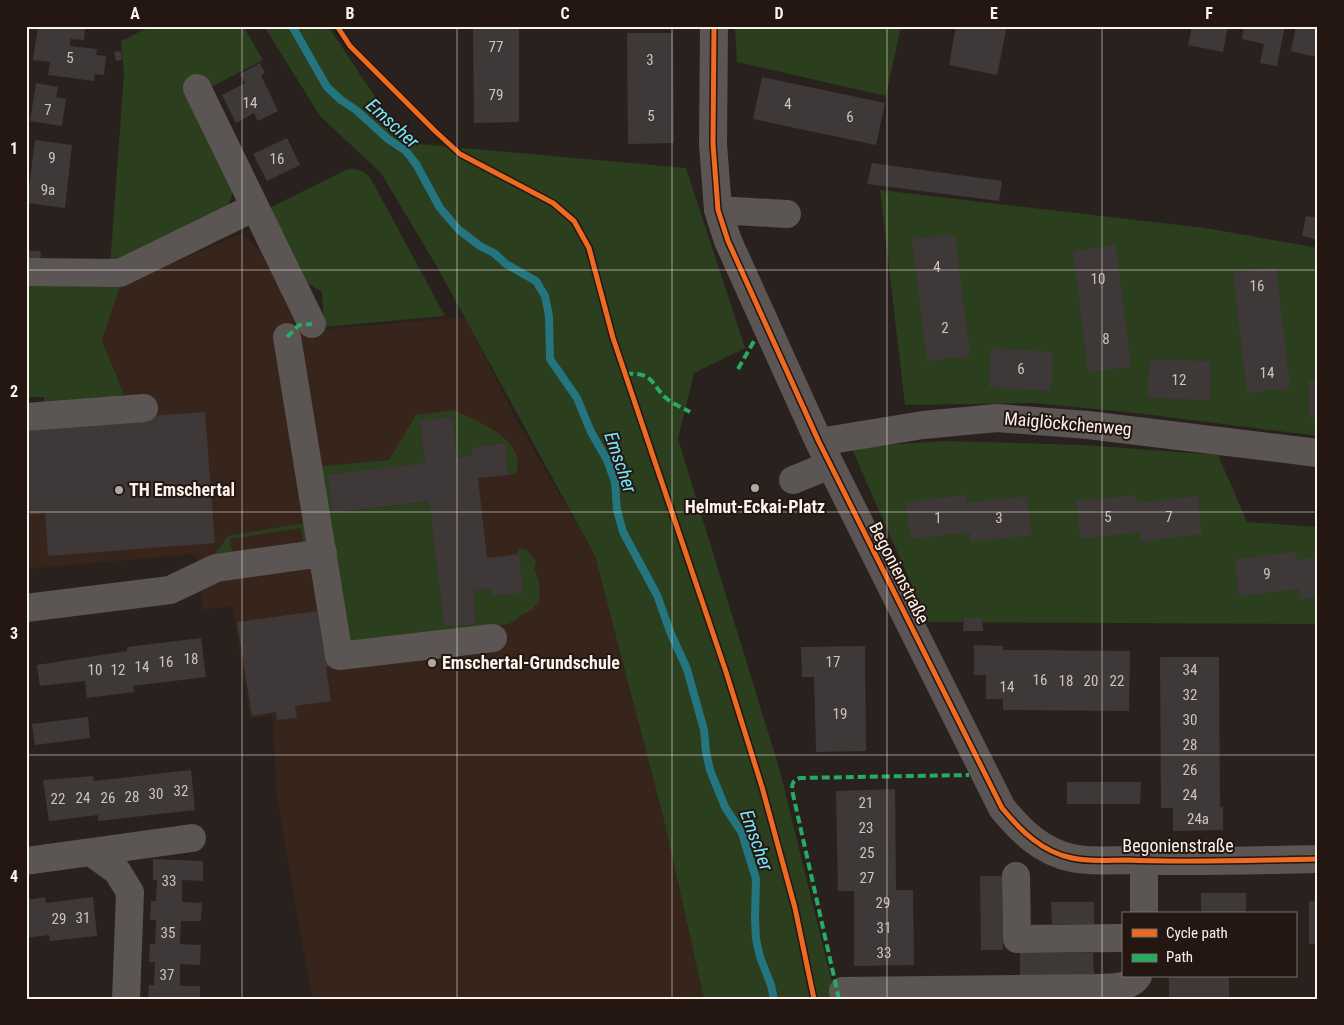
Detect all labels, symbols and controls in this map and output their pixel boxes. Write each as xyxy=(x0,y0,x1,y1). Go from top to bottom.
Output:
text: A xyxy=(130,4,140,23)
text: B xyxy=(346,4,355,23)
text: C xyxy=(560,4,570,23)
text: D xyxy=(774,4,784,23)
text: E xyxy=(990,4,998,23)
text: F xyxy=(1205,4,1213,23)
house number: 77 xyxy=(489,38,503,56)
house number: 5 xyxy=(66,49,74,67)
house number: 3 xyxy=(646,51,654,69)
house number: 79 xyxy=(489,86,503,104)
house number: 14 xyxy=(243,94,257,112)
water label: Emscher xyxy=(362,94,424,153)
house number: 4 xyxy=(784,95,792,113)
house number: 7 xyxy=(44,101,52,119)
house number: 5 xyxy=(647,107,655,125)
house number: 6 xyxy=(846,108,854,126)
text: 1 xyxy=(10,139,18,158)
house number: 9 xyxy=(48,149,56,167)
house number: 16 xyxy=(270,150,284,168)
house number: 9a xyxy=(41,181,55,199)
house number: 4 xyxy=(933,258,941,276)
house number: 10 xyxy=(1091,270,1105,288)
house number: 16 xyxy=(1250,277,1264,295)
house number: 2 xyxy=(941,319,949,337)
house number: 8 xyxy=(1102,330,1110,348)
house number: 6 xyxy=(1017,360,1025,378)
house number: 14 xyxy=(1260,364,1274,382)
house number: 12 xyxy=(1172,371,1186,389)
text: 2 xyxy=(10,382,18,401)
street label: Maiglöckchenweg xyxy=(1003,407,1133,440)
water label: Emscher xyxy=(599,429,642,496)
place label: TH Emschertal xyxy=(129,479,235,500)
marker: Helmut-Eckai-Platz xyxy=(749,482,761,494)
marker: TH Emschertal xyxy=(113,484,125,496)
place label: Helmut-Eckai-Platz xyxy=(685,496,825,517)
house number: 5 xyxy=(1104,508,1112,526)
house number: 7 xyxy=(1165,508,1173,526)
house number: 1 xyxy=(934,509,942,527)
house number: 3 xyxy=(995,509,1003,527)
street label: Begonienstraße xyxy=(865,518,934,627)
house number: 9 xyxy=(1263,565,1271,583)
text: 3 xyxy=(10,624,18,643)
house number: 18 xyxy=(184,650,198,668)
place label: Emschertal-Grundschule xyxy=(442,652,620,673)
house number: 16 xyxy=(159,653,173,671)
house number: 17 xyxy=(826,653,840,671)
marker: Emschertal-Grundschule xyxy=(426,657,438,669)
house number: 14 xyxy=(135,658,149,676)
house number: 10 xyxy=(88,661,102,679)
house number: 12 xyxy=(111,661,125,679)
house number: 34 xyxy=(1183,661,1197,679)
house number: 16 xyxy=(1033,671,1047,689)
house number: 18 xyxy=(1059,672,1073,690)
house number: 20 xyxy=(1084,672,1098,690)
house number: 22 xyxy=(1110,672,1124,690)
house number: 14 xyxy=(1000,678,1014,696)
house number: 32 xyxy=(1183,686,1197,704)
house number: 19 xyxy=(833,705,847,723)
house number: 30 xyxy=(1183,711,1197,729)
house number: 28 xyxy=(1183,736,1197,754)
house number: 26 xyxy=(1183,761,1197,779)
house number: 32 xyxy=(174,782,188,800)
house number: 30 xyxy=(149,785,163,803)
house number: 24 xyxy=(1183,786,1197,804)
house number: 28 xyxy=(125,788,139,806)
house number: 24 xyxy=(76,789,90,807)
house number: 26 xyxy=(101,789,115,807)
house number: 22 xyxy=(51,790,65,808)
house number: 21 xyxy=(859,794,873,812)
water label: Emscher xyxy=(735,807,778,874)
house number: 24a xyxy=(1187,810,1209,828)
house number: 23 xyxy=(859,819,873,837)
street label: Begonienstraße xyxy=(1122,835,1234,856)
house number: 25 xyxy=(860,844,874,862)
text: 4 xyxy=(10,867,18,886)
house number: 27 xyxy=(860,869,874,887)
house number: 33 xyxy=(162,872,176,890)
house number: 29 xyxy=(876,894,890,912)
house number: 31 xyxy=(76,909,90,927)
house number: 29 xyxy=(52,910,66,928)
legend xyxy=(1122,912,1296,978)
house number: 31 xyxy=(877,919,891,937)
house number: 35 xyxy=(161,924,175,942)
text: Cycle path xyxy=(1166,924,1228,942)
house number: 33 xyxy=(877,944,891,962)
text: Path xyxy=(1166,948,1193,966)
house number: 37 xyxy=(160,966,174,984)

